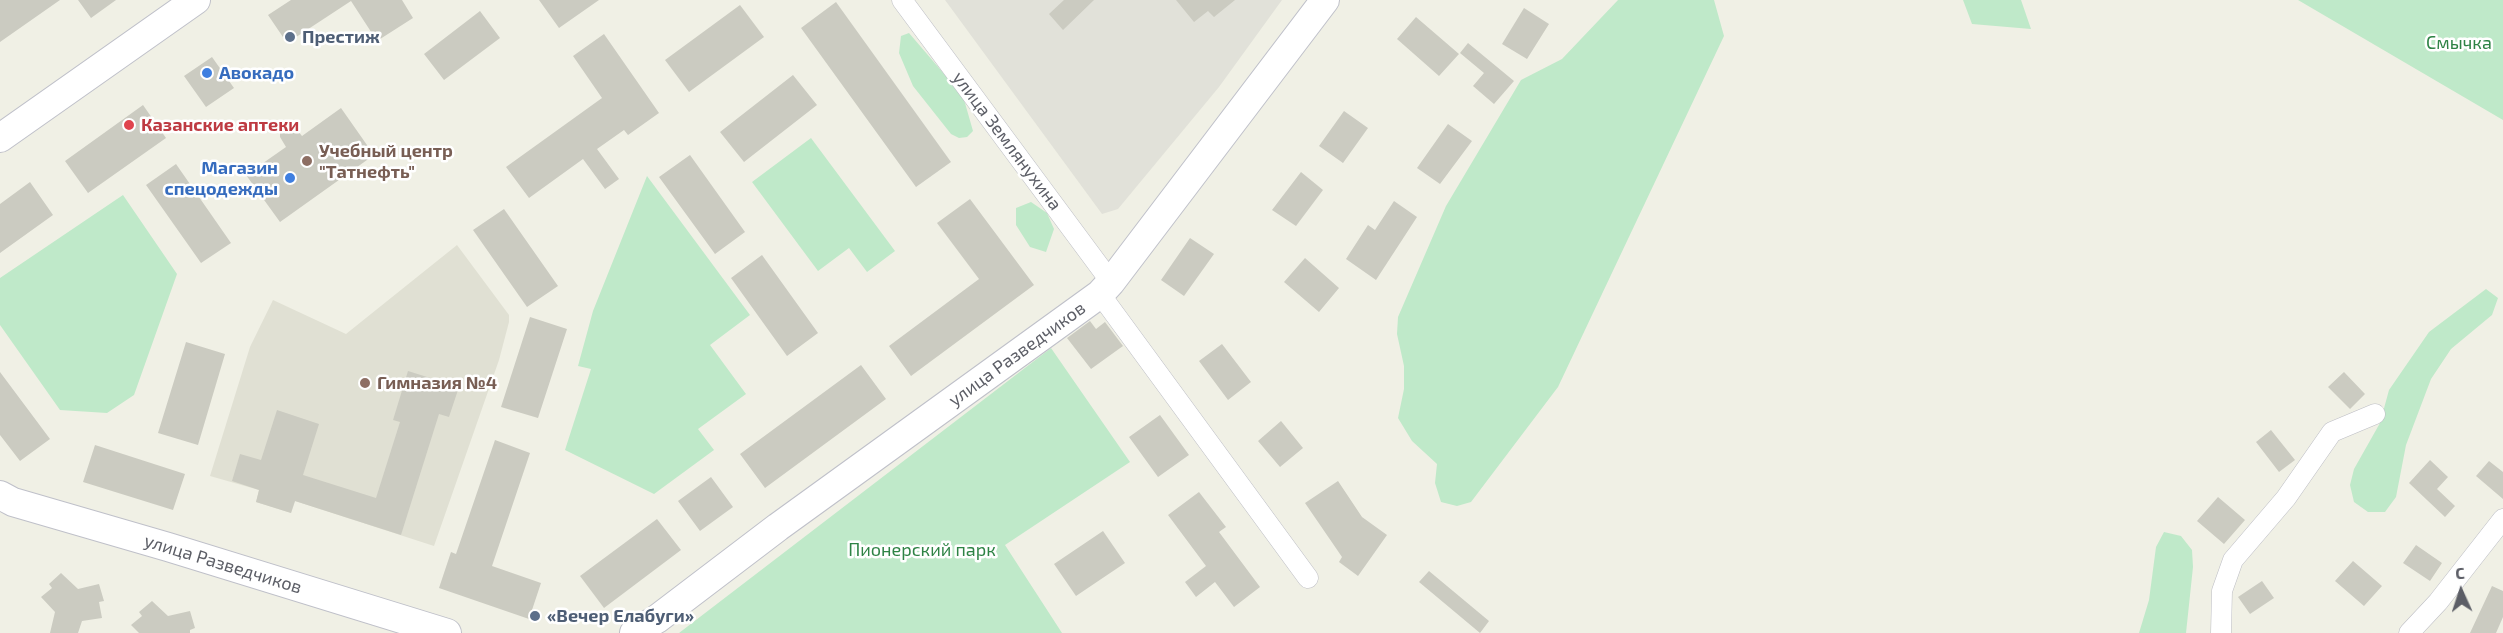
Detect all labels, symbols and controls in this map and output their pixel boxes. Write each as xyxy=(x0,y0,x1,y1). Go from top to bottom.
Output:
place label: Престиж xyxy=(302,26,380,48)
marker: Престиж xyxy=(283,30,297,44)
park label: Смычка xyxy=(2426,32,2492,54)
place label: Авокадо xyxy=(219,62,294,84)
marker: Авокадо xyxy=(200,66,214,80)
street label: улица Землянухина xyxy=(948,67,1066,215)
place label: Казанские аптеки xyxy=(141,114,299,136)
marker: Казанские аптеки xyxy=(122,118,136,132)
place label: Учебный центр "Татнефть" xyxy=(319,140,453,182)
marker: Учебный центр "Татнефть" xyxy=(300,154,314,168)
place label: Магазин спецодежды xyxy=(165,157,278,200)
marker: Магазин спецодежды xyxy=(283,171,297,185)
street label: улица Разведчиков xyxy=(944,297,1090,411)
place label: Гимназия №4 xyxy=(377,372,497,394)
marker: Гимназия №4 xyxy=(358,376,372,390)
street label: улица Разведчиков xyxy=(142,530,304,598)
park label: Пионерский парк xyxy=(848,539,996,561)
north arrow xyxy=(2431,561,2491,621)
text: С xyxy=(2455,563,2465,582)
place label: «Вечер Елабуги» xyxy=(547,605,694,627)
marker: «Вечер Елабуги» xyxy=(528,609,542,623)

